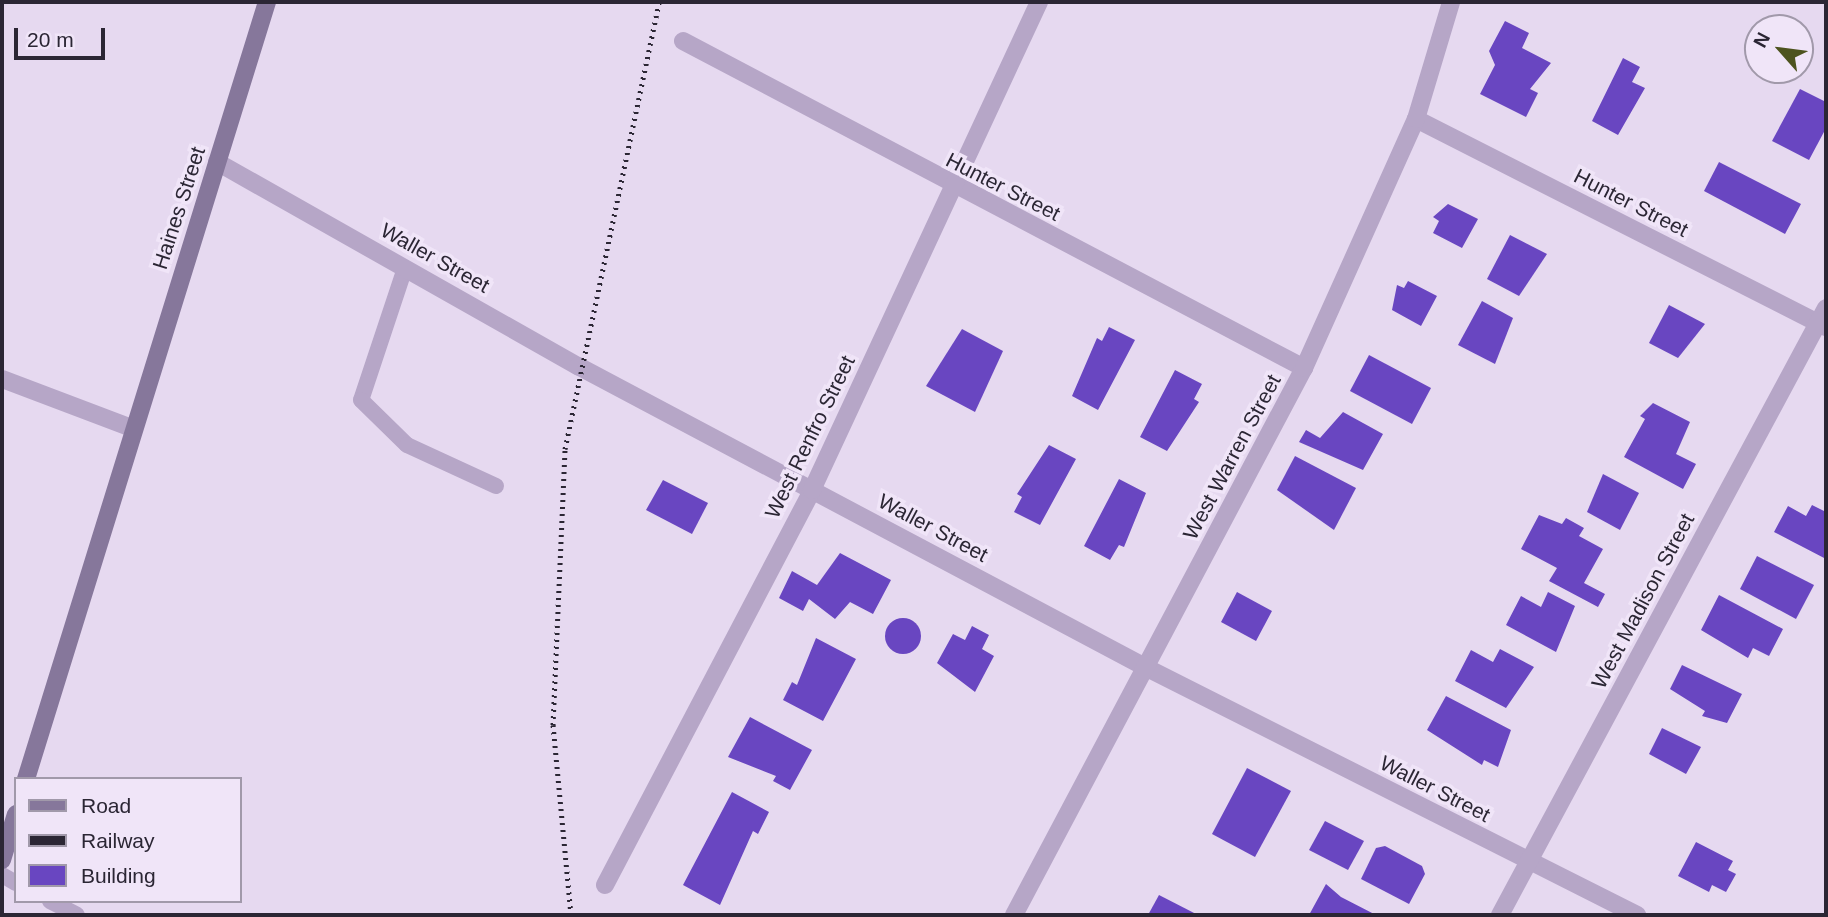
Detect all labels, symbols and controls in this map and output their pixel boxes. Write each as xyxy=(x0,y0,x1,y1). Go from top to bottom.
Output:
scale bar xyxy=(18,14,108,58)
north arrow xyxy=(1744,14,1814,84)
text: 20 m xyxy=(27,28,74,51)
text: N xyxy=(1749,29,1774,51)
street label: Haines Street xyxy=(147,144,211,272)
street label: Hunter Street xyxy=(942,147,1064,227)
street label: Hunter Street xyxy=(1570,163,1692,243)
street label: Waller Street xyxy=(376,218,494,298)
street label: West Renfro Street xyxy=(760,351,860,523)
street label: West Warren Street xyxy=(1178,370,1286,544)
street label: Waller Street xyxy=(874,489,992,567)
street label: West Madison Street xyxy=(1586,509,1700,693)
street label: Waller Street xyxy=(1376,750,1494,828)
legend xyxy=(14,777,242,903)
text: Road xyxy=(81,794,131,817)
text: Railway xyxy=(81,829,155,852)
text: Building xyxy=(81,864,156,887)

